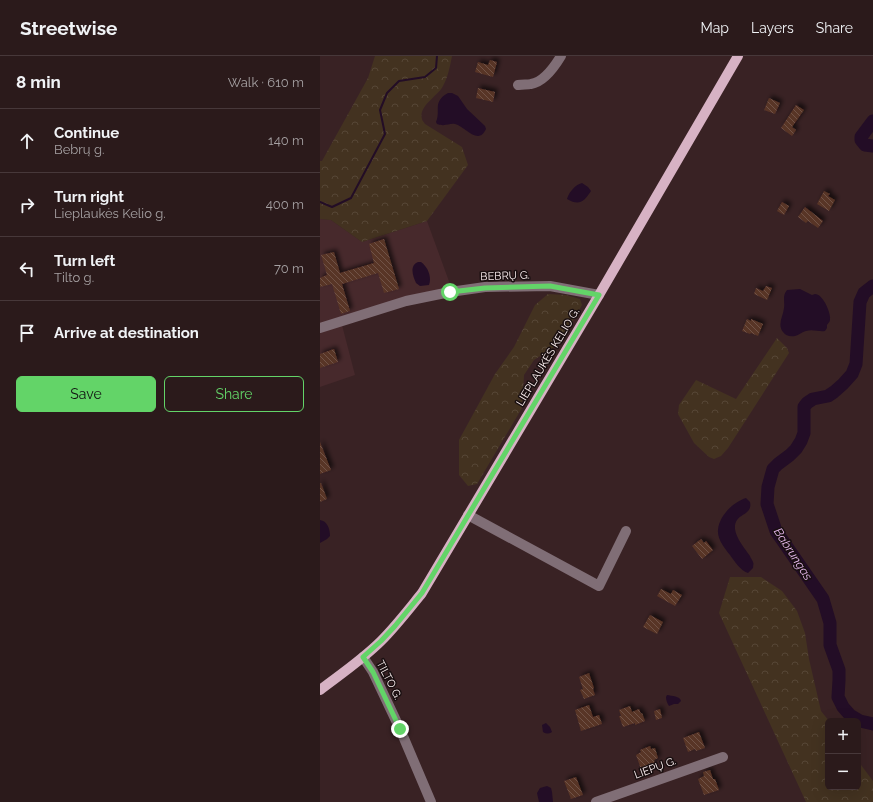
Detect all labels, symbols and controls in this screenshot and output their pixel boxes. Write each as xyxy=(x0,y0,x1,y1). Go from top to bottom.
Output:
text: Streetwise xyxy=(20,17,117,39)
text: Map xyxy=(701,20,729,36)
text: Layers xyxy=(751,20,794,36)
text: Share xyxy=(816,20,853,36)
text: 8 min xyxy=(16,72,61,92)
text: Walk · 610 m xyxy=(228,75,304,90)
text: Continue xyxy=(54,124,119,142)
icon: ahead xyxy=(16,130,38,152)
text: 140 m xyxy=(268,133,304,148)
text: Bebrų g. xyxy=(54,142,104,157)
text: Turn right xyxy=(54,188,124,206)
icon: right xyxy=(16,194,38,216)
text: 400 m xyxy=(266,197,304,212)
text: Lieplaukės Kelio g. xyxy=(54,206,166,221)
text: Turn left xyxy=(54,252,115,270)
icon: left xyxy=(16,258,38,280)
text: 70 m xyxy=(274,261,304,276)
street label: BEBRŲ G. xyxy=(480,269,530,283)
text: Tilto g. xyxy=(54,270,94,285)
route start xyxy=(441,283,459,301)
street label: LIEPLAUKĖS KELIO G. xyxy=(514,306,582,408)
icon: arrive xyxy=(16,322,38,344)
text: Arrive at destination xyxy=(54,324,199,342)
button: Save xyxy=(16,376,156,412)
button: Share xyxy=(164,376,304,412)
water label: Babrungas xyxy=(771,525,815,583)
street label: TILTO G. xyxy=(374,658,404,702)
map controls xyxy=(825,718,861,790)
button: + xyxy=(825,718,861,754)
route end xyxy=(391,720,409,738)
street label: LIEPŲ G. xyxy=(632,754,678,782)
button: − xyxy=(825,754,861,790)

